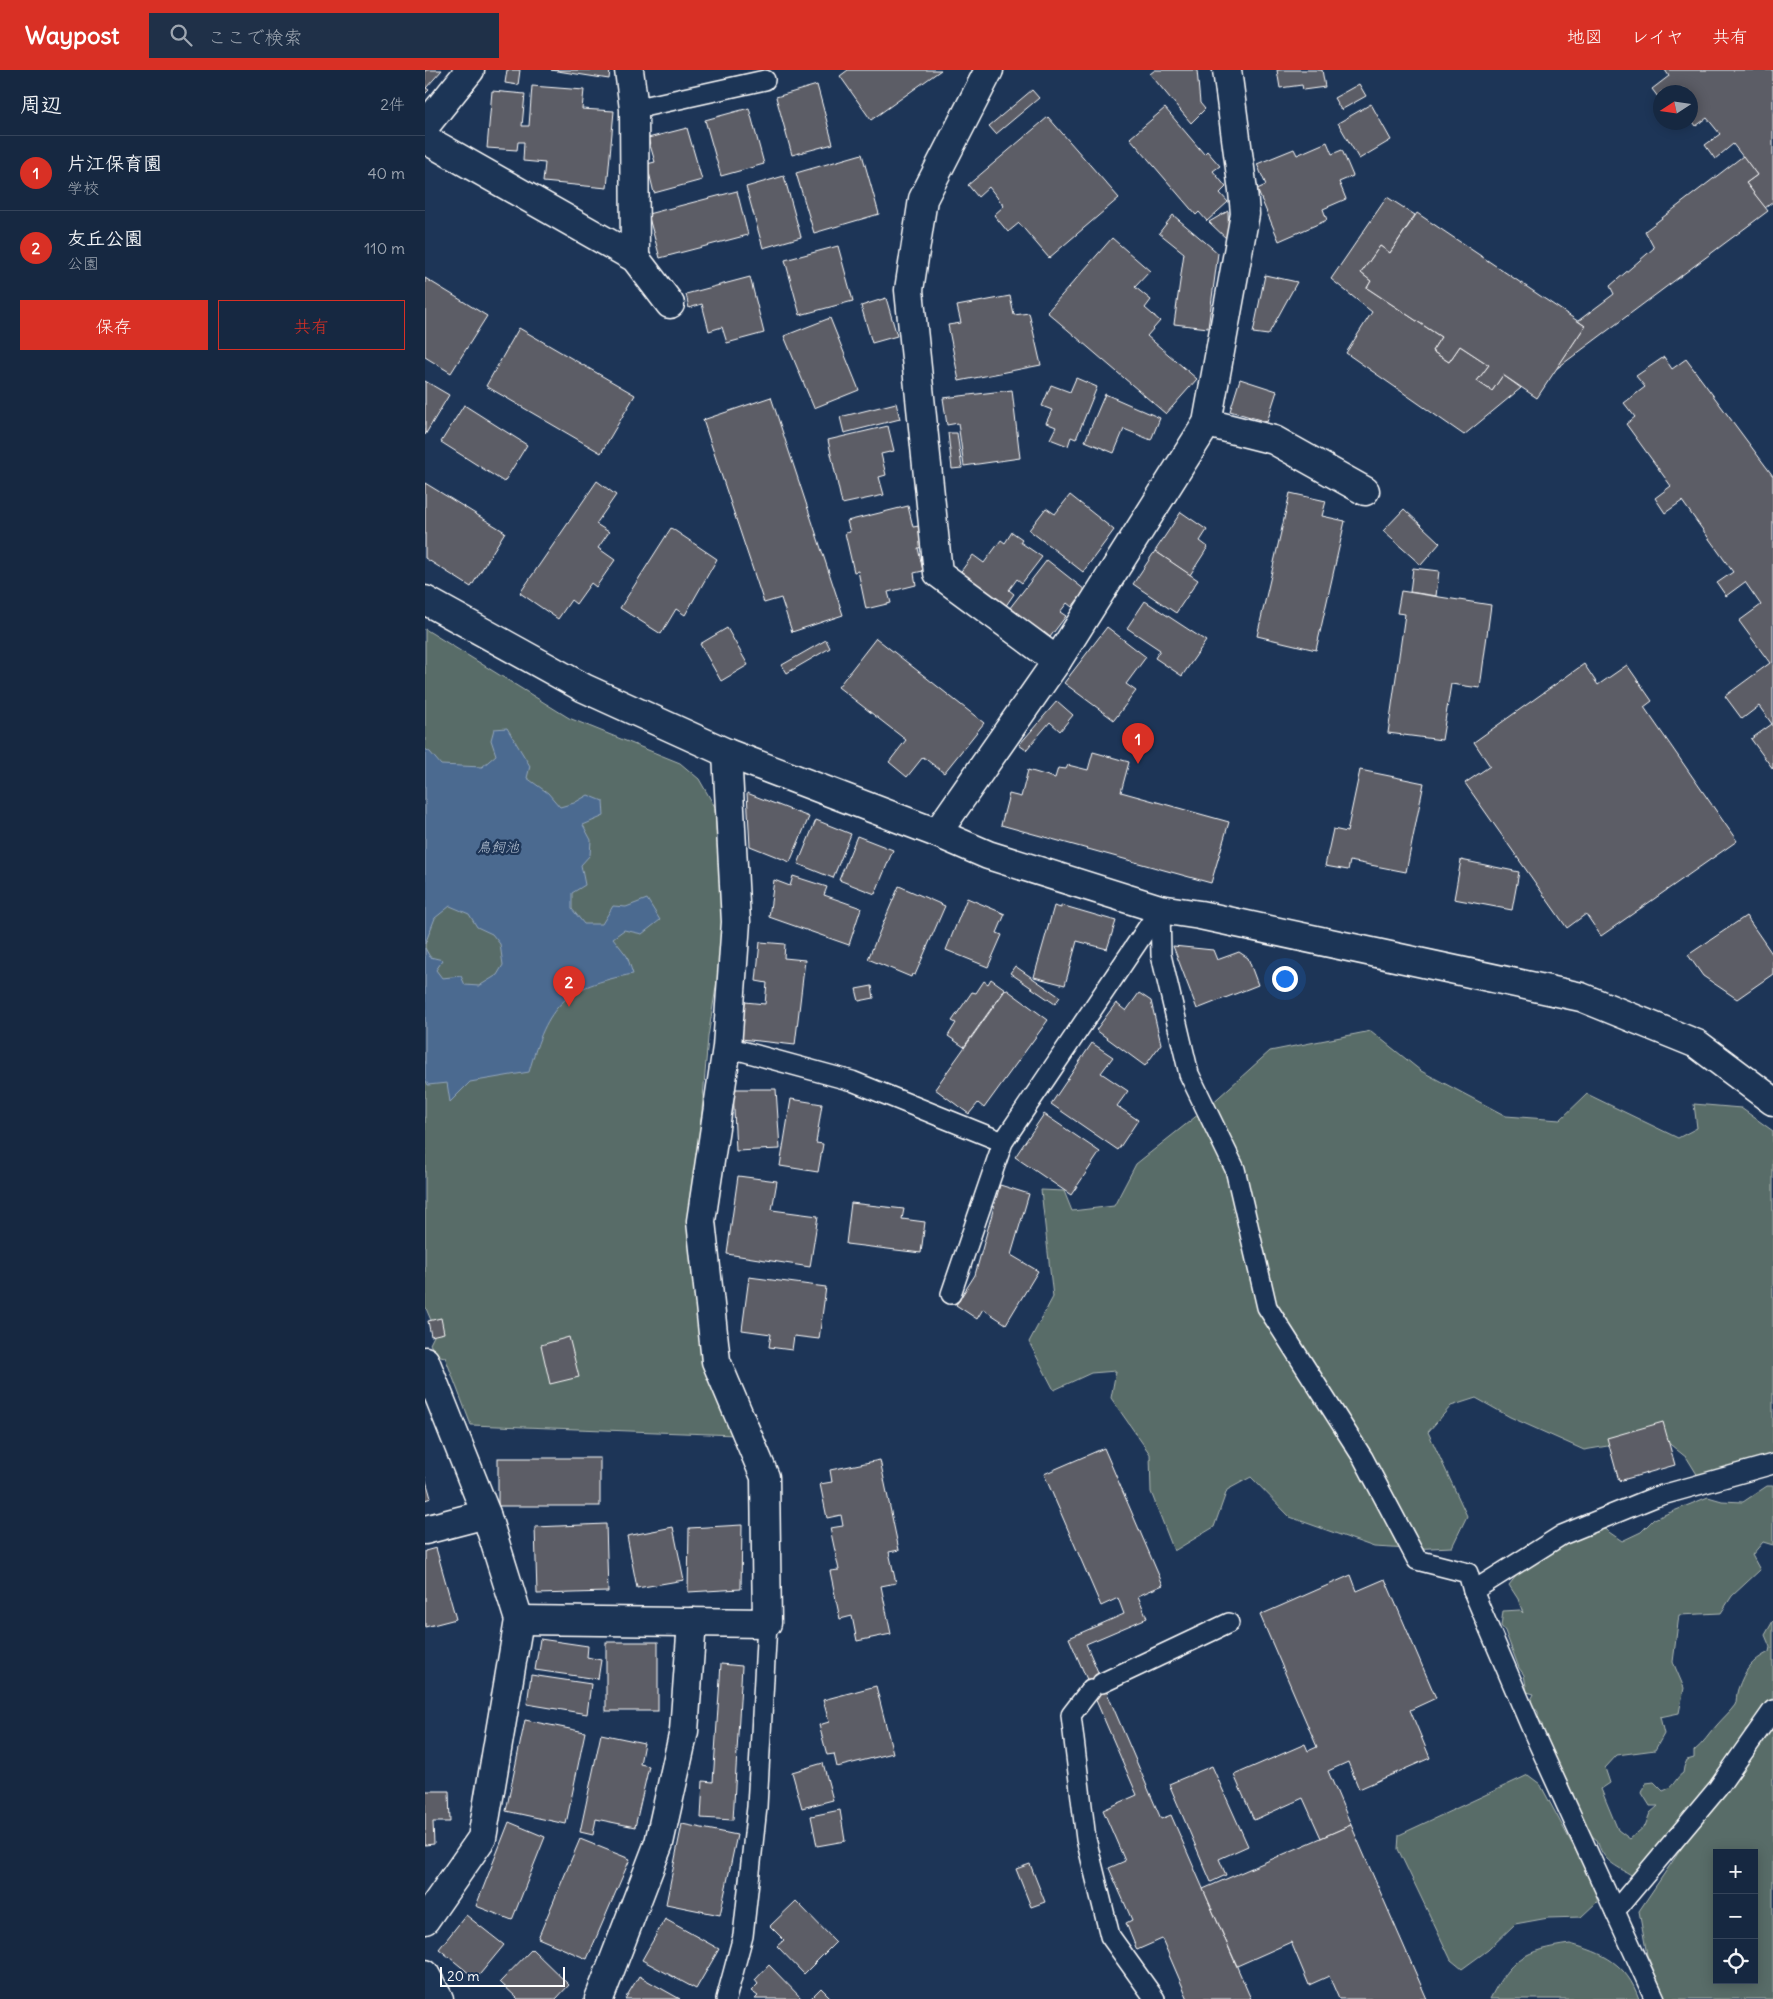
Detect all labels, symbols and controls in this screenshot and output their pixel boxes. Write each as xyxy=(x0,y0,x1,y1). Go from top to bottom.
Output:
search box xyxy=(149,13,499,58)
text: Waypost xyxy=(25,20,119,50)
icon: search xyxy=(167,21,195,49)
text: ここで検索 xyxy=(207,25,302,49)
text: 地図 xyxy=(1567,25,1603,48)
text: レイヤ xyxy=(1631,25,1684,48)
text: 共有 xyxy=(1712,25,1748,48)
north arrow xyxy=(1653,85,1698,130)
text: 周辺 xyxy=(20,91,62,118)
text: 2件 xyxy=(380,94,405,114)
text: 片江保育園 xyxy=(67,151,162,175)
text: 1 xyxy=(33,163,39,183)
text: 40 m xyxy=(367,163,405,183)
text: 学校 xyxy=(67,178,99,198)
text: 友丘公園 xyxy=(67,226,143,250)
text: 2 xyxy=(32,238,40,258)
text: 110 m xyxy=(364,238,405,258)
text: 公園 xyxy=(67,253,99,273)
button: 保存 xyxy=(20,300,208,350)
button: 共有 xyxy=(218,300,405,350)
pin: 1 xyxy=(1122,723,1154,764)
water label: 鳥飼池 xyxy=(477,838,520,856)
pin: 2 xyxy=(553,966,585,1007)
your location xyxy=(1272,966,1298,992)
map controls xyxy=(1713,1849,1758,1984)
button: + xyxy=(1713,1849,1758,1894)
button: − xyxy=(1713,1894,1758,1939)
button: locate xyxy=(1713,1939,1758,1984)
scale bar xyxy=(440,1964,565,1987)
text: 20 m xyxy=(447,1967,480,1985)

